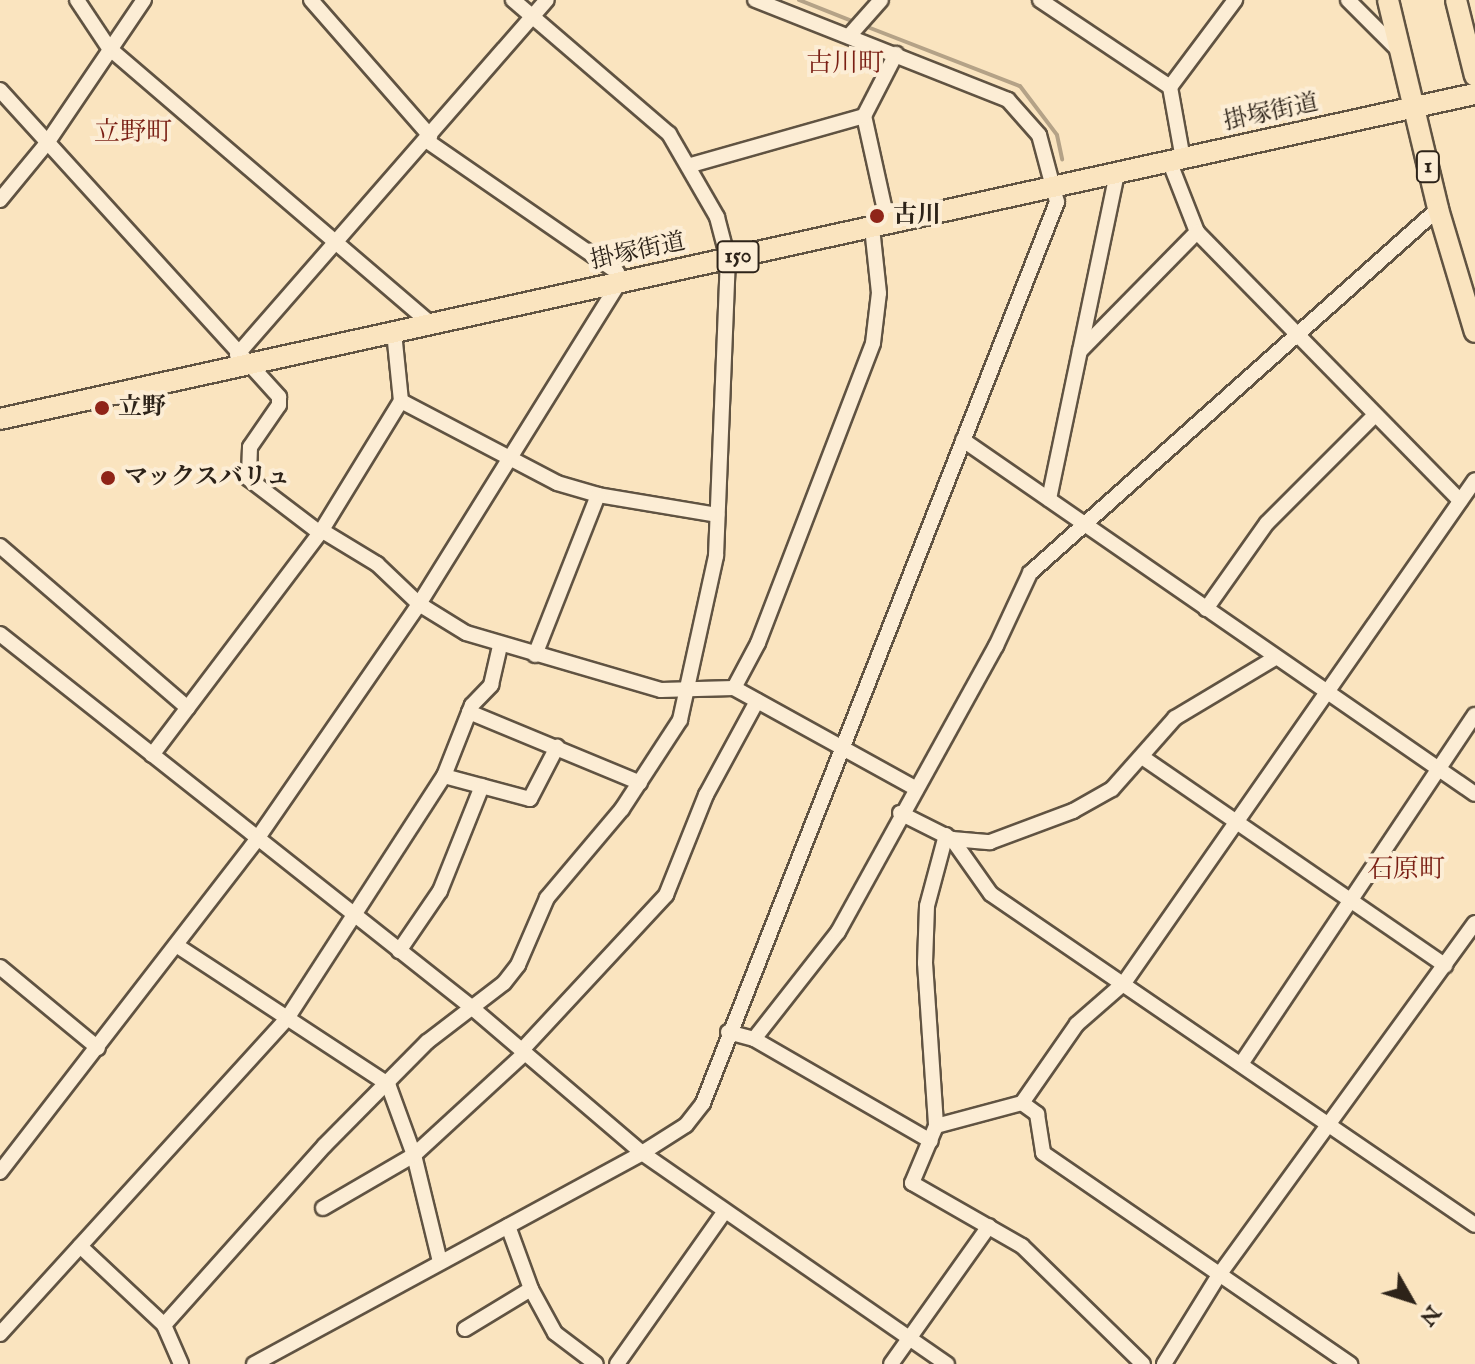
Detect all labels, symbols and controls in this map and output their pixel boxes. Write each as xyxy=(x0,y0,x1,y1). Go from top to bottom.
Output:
district label: 古川町 xyxy=(806,48,884,80)
street label: 掛塚街道 xyxy=(1221,89,1321,137)
district label: 立野町 xyxy=(94,117,172,149)
road number: 1 xyxy=(1414,149,1442,185)
place label: 古川 xyxy=(893,202,941,230)
marker: 古川 xyxy=(868,207,886,225)
street label: 掛塚街道 xyxy=(588,228,688,276)
road number: 150 xyxy=(716,239,760,275)
place label: 立野 xyxy=(118,394,166,422)
marker: 立野 xyxy=(93,399,111,417)
place label: マックスバリュ xyxy=(124,464,292,492)
marker: マックスバリュ xyxy=(99,469,117,487)
district label: 石原町 xyxy=(1367,854,1445,886)
north arrow xyxy=(1371,1260,1451,1340)
text: N xyxy=(1413,1299,1447,1331)

